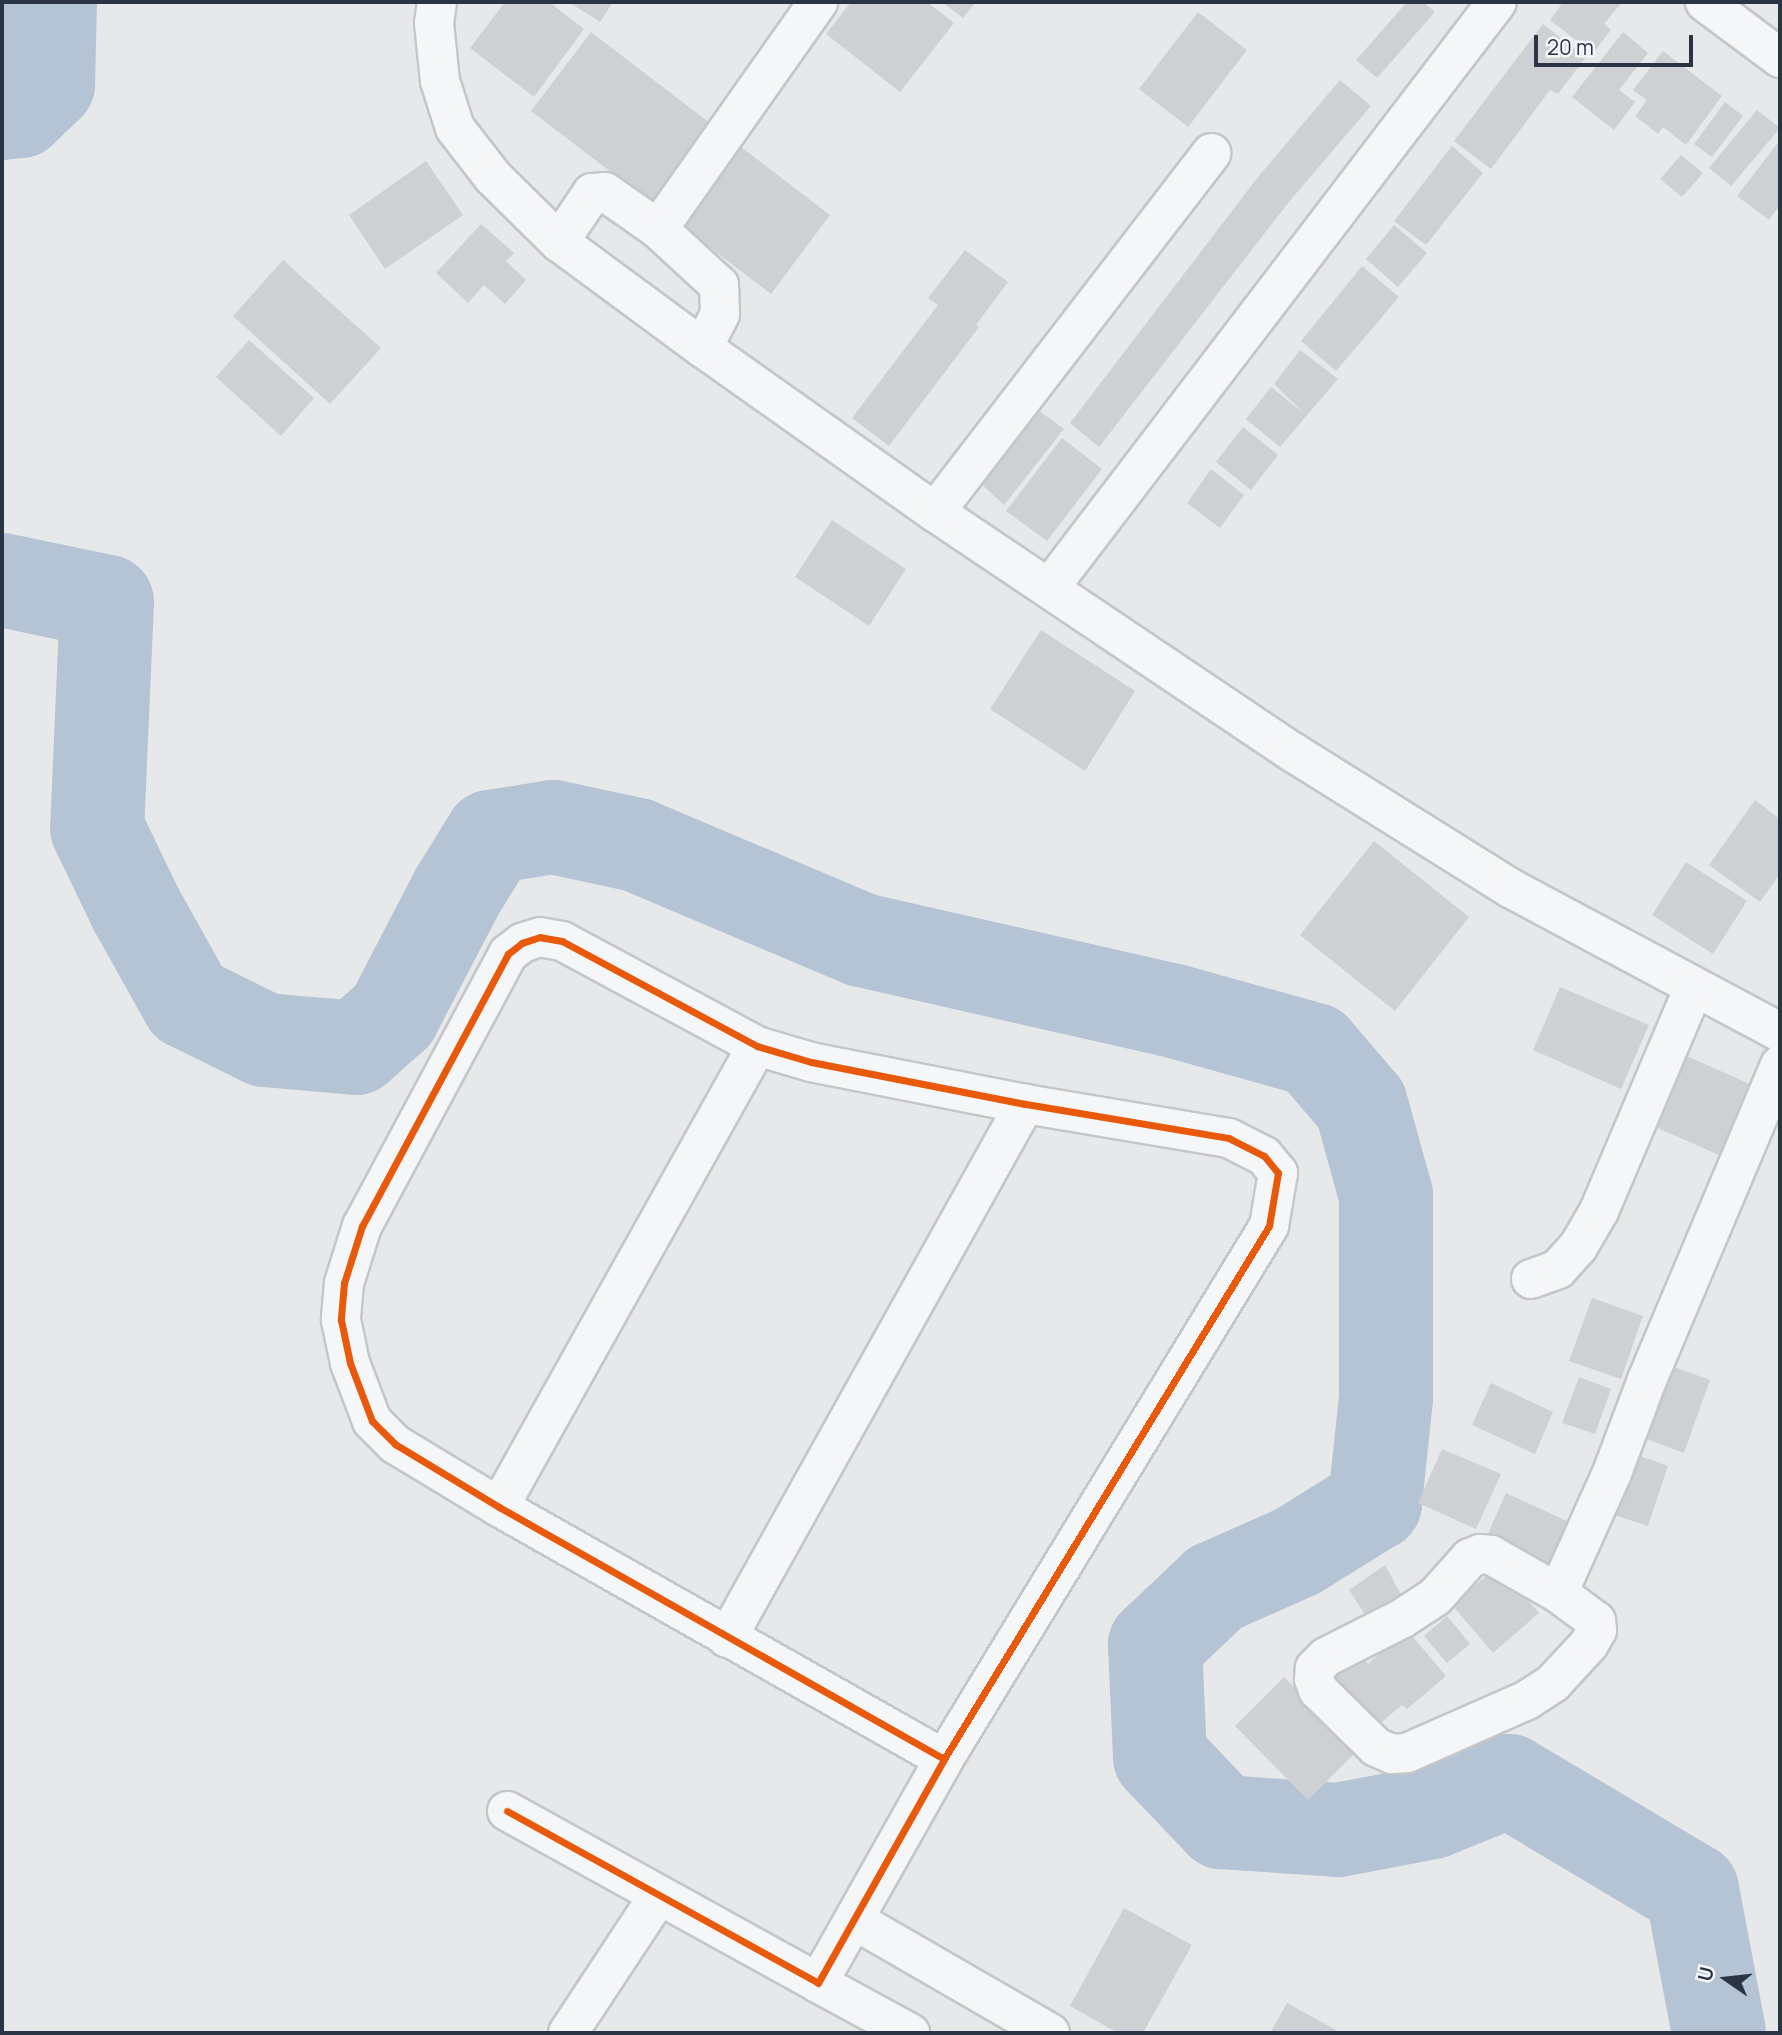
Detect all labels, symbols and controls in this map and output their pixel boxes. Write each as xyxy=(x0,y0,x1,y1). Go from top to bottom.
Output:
scale bar xyxy=(1537,21,1696,65)
text: 20 m xyxy=(1547,33,1594,61)
north arrow xyxy=(1691,1944,1761,2014)
text: U xyxy=(1691,1964,1720,1984)

